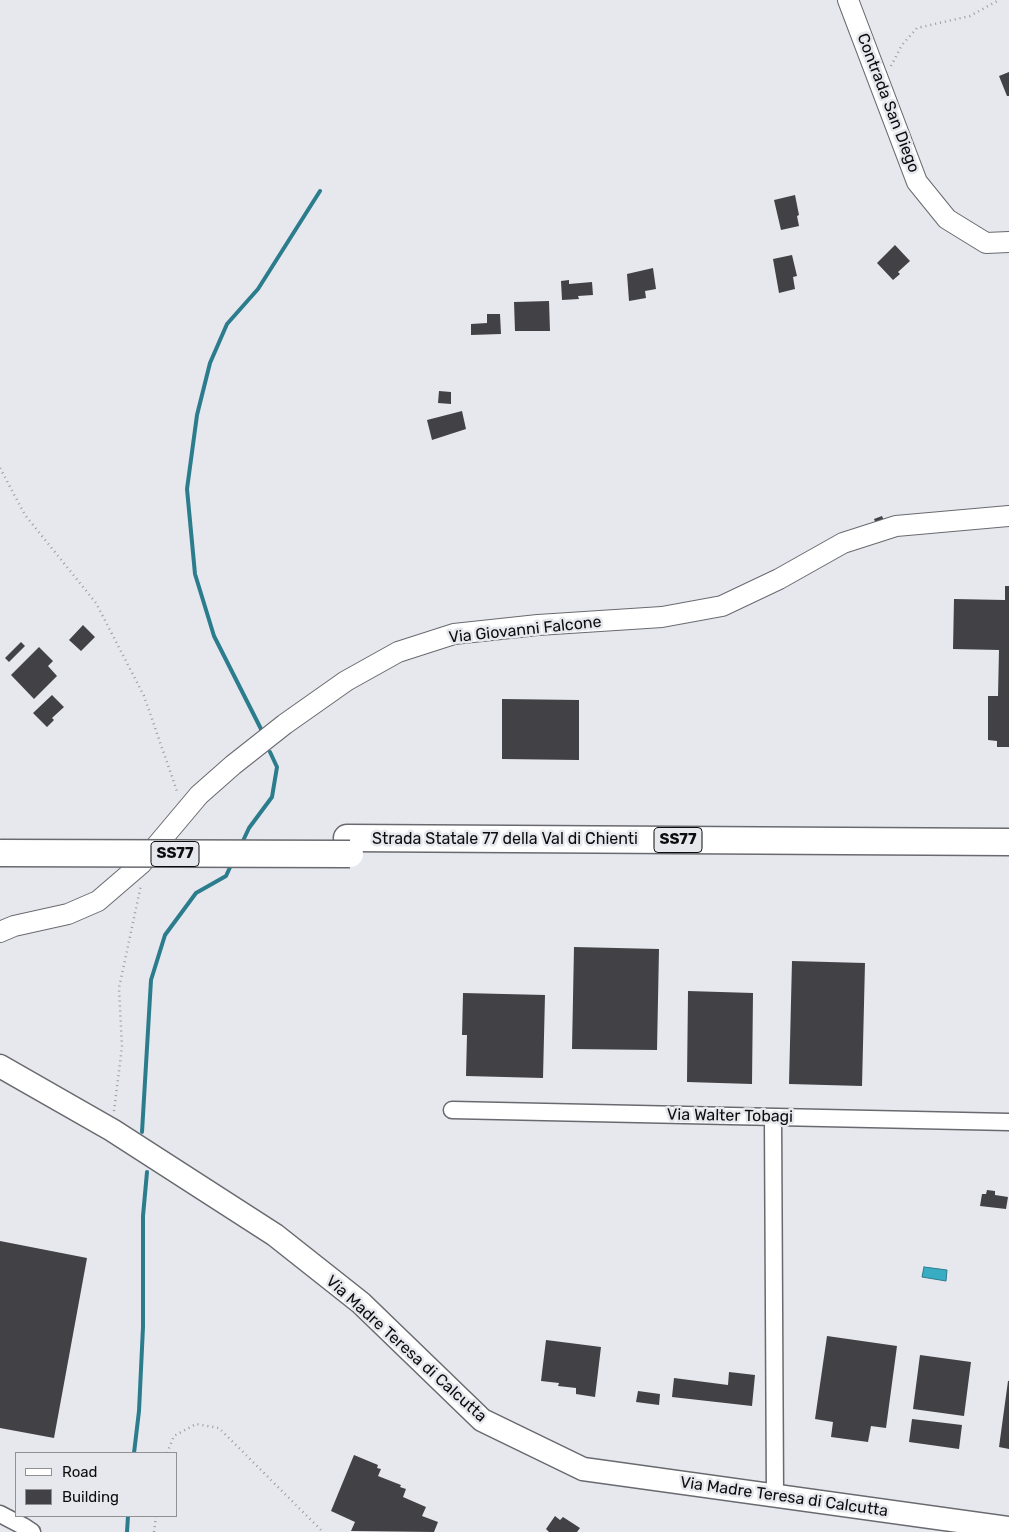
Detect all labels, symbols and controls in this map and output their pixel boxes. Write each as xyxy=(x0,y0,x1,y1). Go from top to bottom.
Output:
street label: Contrada San Diego xyxy=(853,31,923,175)
street label: Via Giovanni Falcone xyxy=(448,612,602,648)
road number: SS77 xyxy=(654,828,702,852)
street label: Strada Statale 77 della Val di Chienti xyxy=(372,829,638,849)
road number: SS77 xyxy=(151,842,199,866)
street label: Via Walter Tobagi xyxy=(667,1105,793,1127)
street label: Via Madre Teresa di Calcutta xyxy=(322,1272,490,1426)
legend xyxy=(15,1452,178,1517)
text: Road xyxy=(62,1463,98,1481)
street label: Via Madre Teresa di Calcutta xyxy=(679,1473,889,1521)
text: Building xyxy=(62,1488,119,1506)

